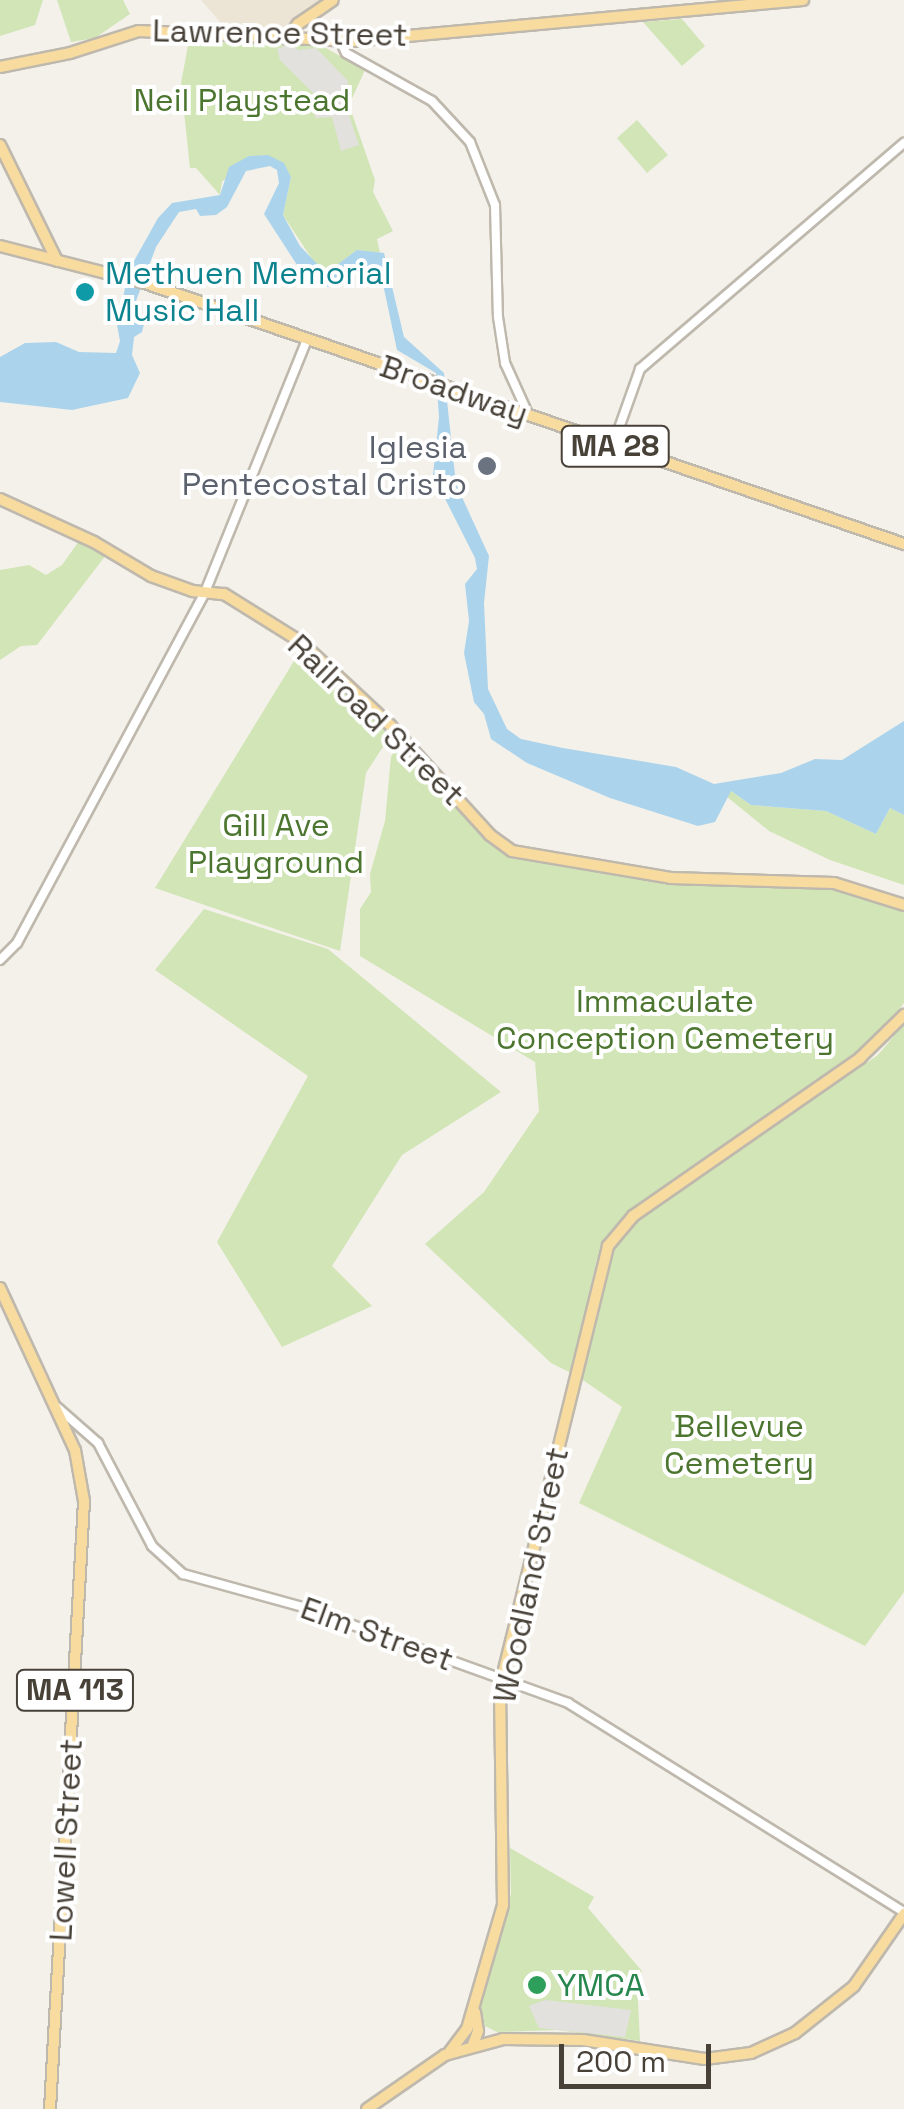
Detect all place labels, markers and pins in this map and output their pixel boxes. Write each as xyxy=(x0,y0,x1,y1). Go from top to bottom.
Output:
place label: Methuen Memorial Music Hall xyxy=(105,255,392,330)
marker: Methuen Memorial Music Hall xyxy=(74,281,96,303)
place label: Iglesia Pentecostal Cristo xyxy=(182,429,467,504)
marker: Iglesia Pentecostal Cristo xyxy=(476,455,498,477)
place label: YMCA xyxy=(557,1966,645,2004)
marker: YMCA xyxy=(526,1974,548,1996)

